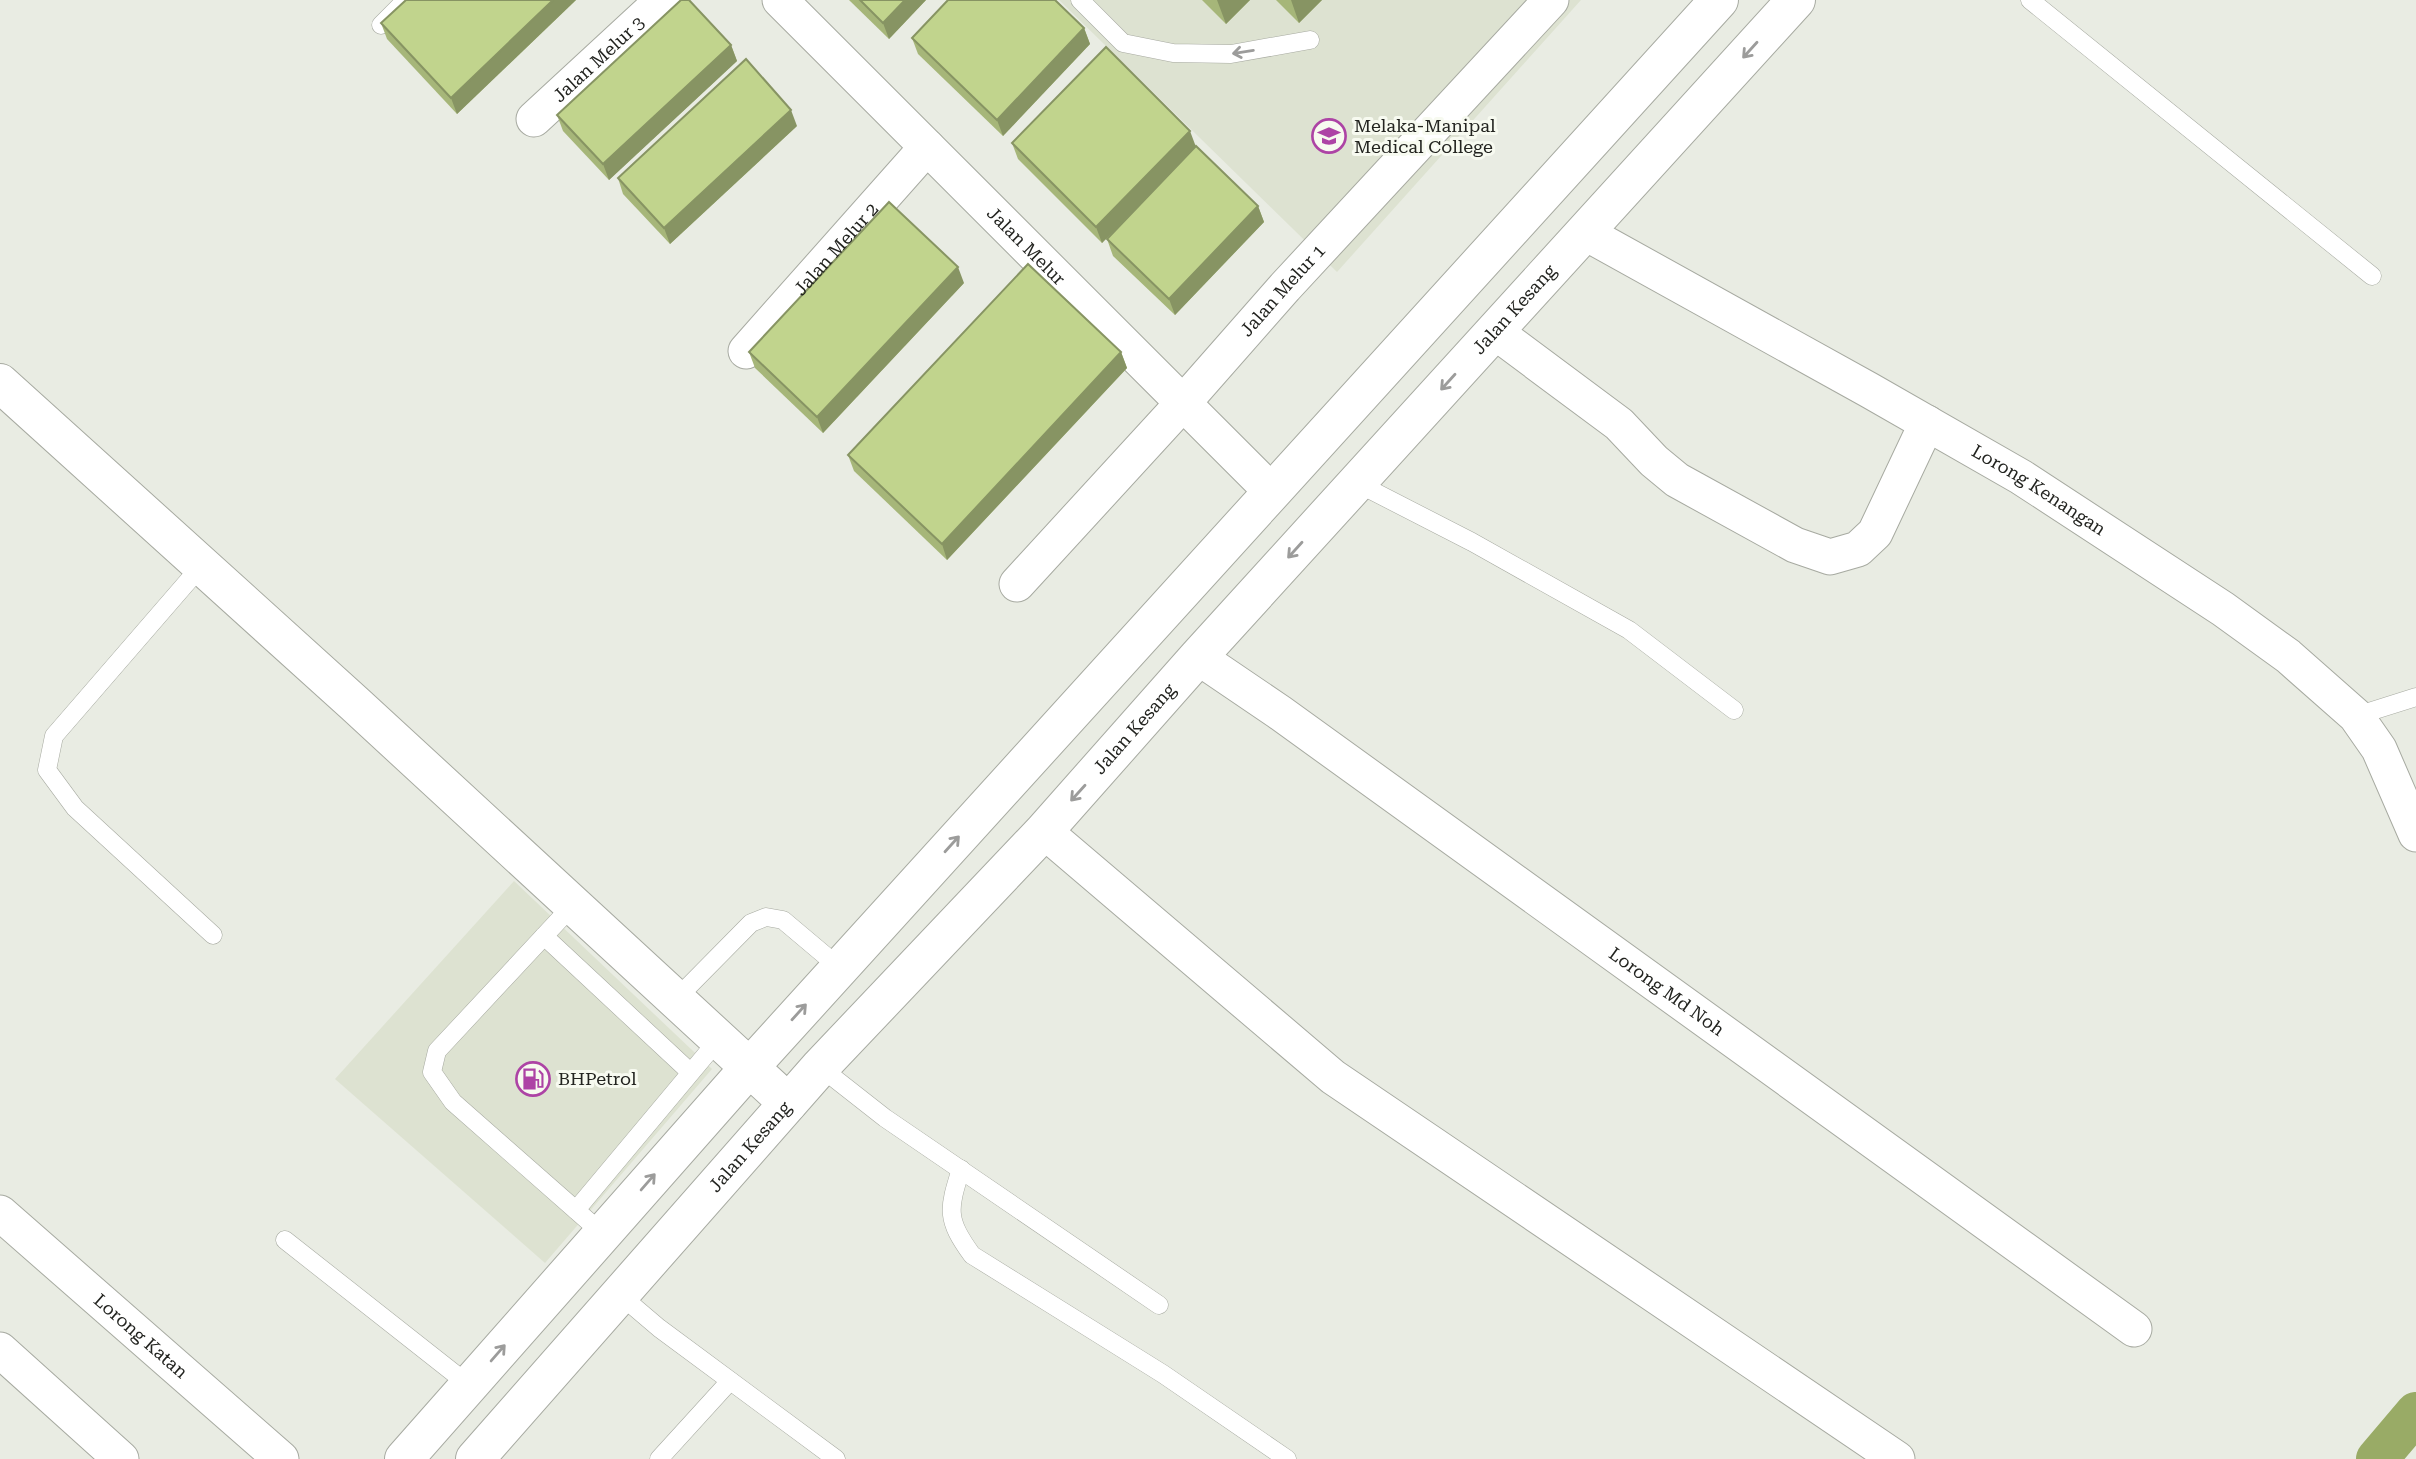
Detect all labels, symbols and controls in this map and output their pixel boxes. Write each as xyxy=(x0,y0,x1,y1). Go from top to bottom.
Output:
street label: Jalan Melur 3 xyxy=(548,12,648,106)
one-way arrow xyxy=(1741,41,1758,58)
one-way arrow xyxy=(1232,46,1254,59)
place label: Melaka-Manipal Medical College xyxy=(1354,115,1496,157)
school or university icon: Melaka-Manipal Medical College xyxy=(1310,117,1348,155)
street label: Jalan Melur 2 xyxy=(789,198,882,300)
street label: Jalan Melur xyxy=(983,202,1070,289)
street label: Jalan Melur 1 xyxy=(1236,240,1329,340)
street label: Jalan Kesang xyxy=(1468,259,1561,358)
one-way arrow xyxy=(1440,373,1456,391)
street label: Lorong Kenangan xyxy=(1968,440,2110,540)
one-way arrow xyxy=(1287,541,1304,558)
street label: Jalan Kesang xyxy=(1088,678,1180,778)
one-way arrow xyxy=(1070,783,1086,801)
one-way arrow xyxy=(944,836,961,853)
street label: Lorong Md Noh xyxy=(1605,943,1729,1040)
one-way arrow xyxy=(791,1004,807,1022)
fuel station icon: BHPetrol xyxy=(514,1060,552,1098)
place label: BHPetrol xyxy=(558,1068,637,1089)
street label: Jalan Kesang xyxy=(704,1096,795,1196)
one-way arrow xyxy=(640,1174,656,1192)
street label: Lorong Katan xyxy=(90,1289,192,1383)
one-way arrow xyxy=(489,1345,506,1362)

